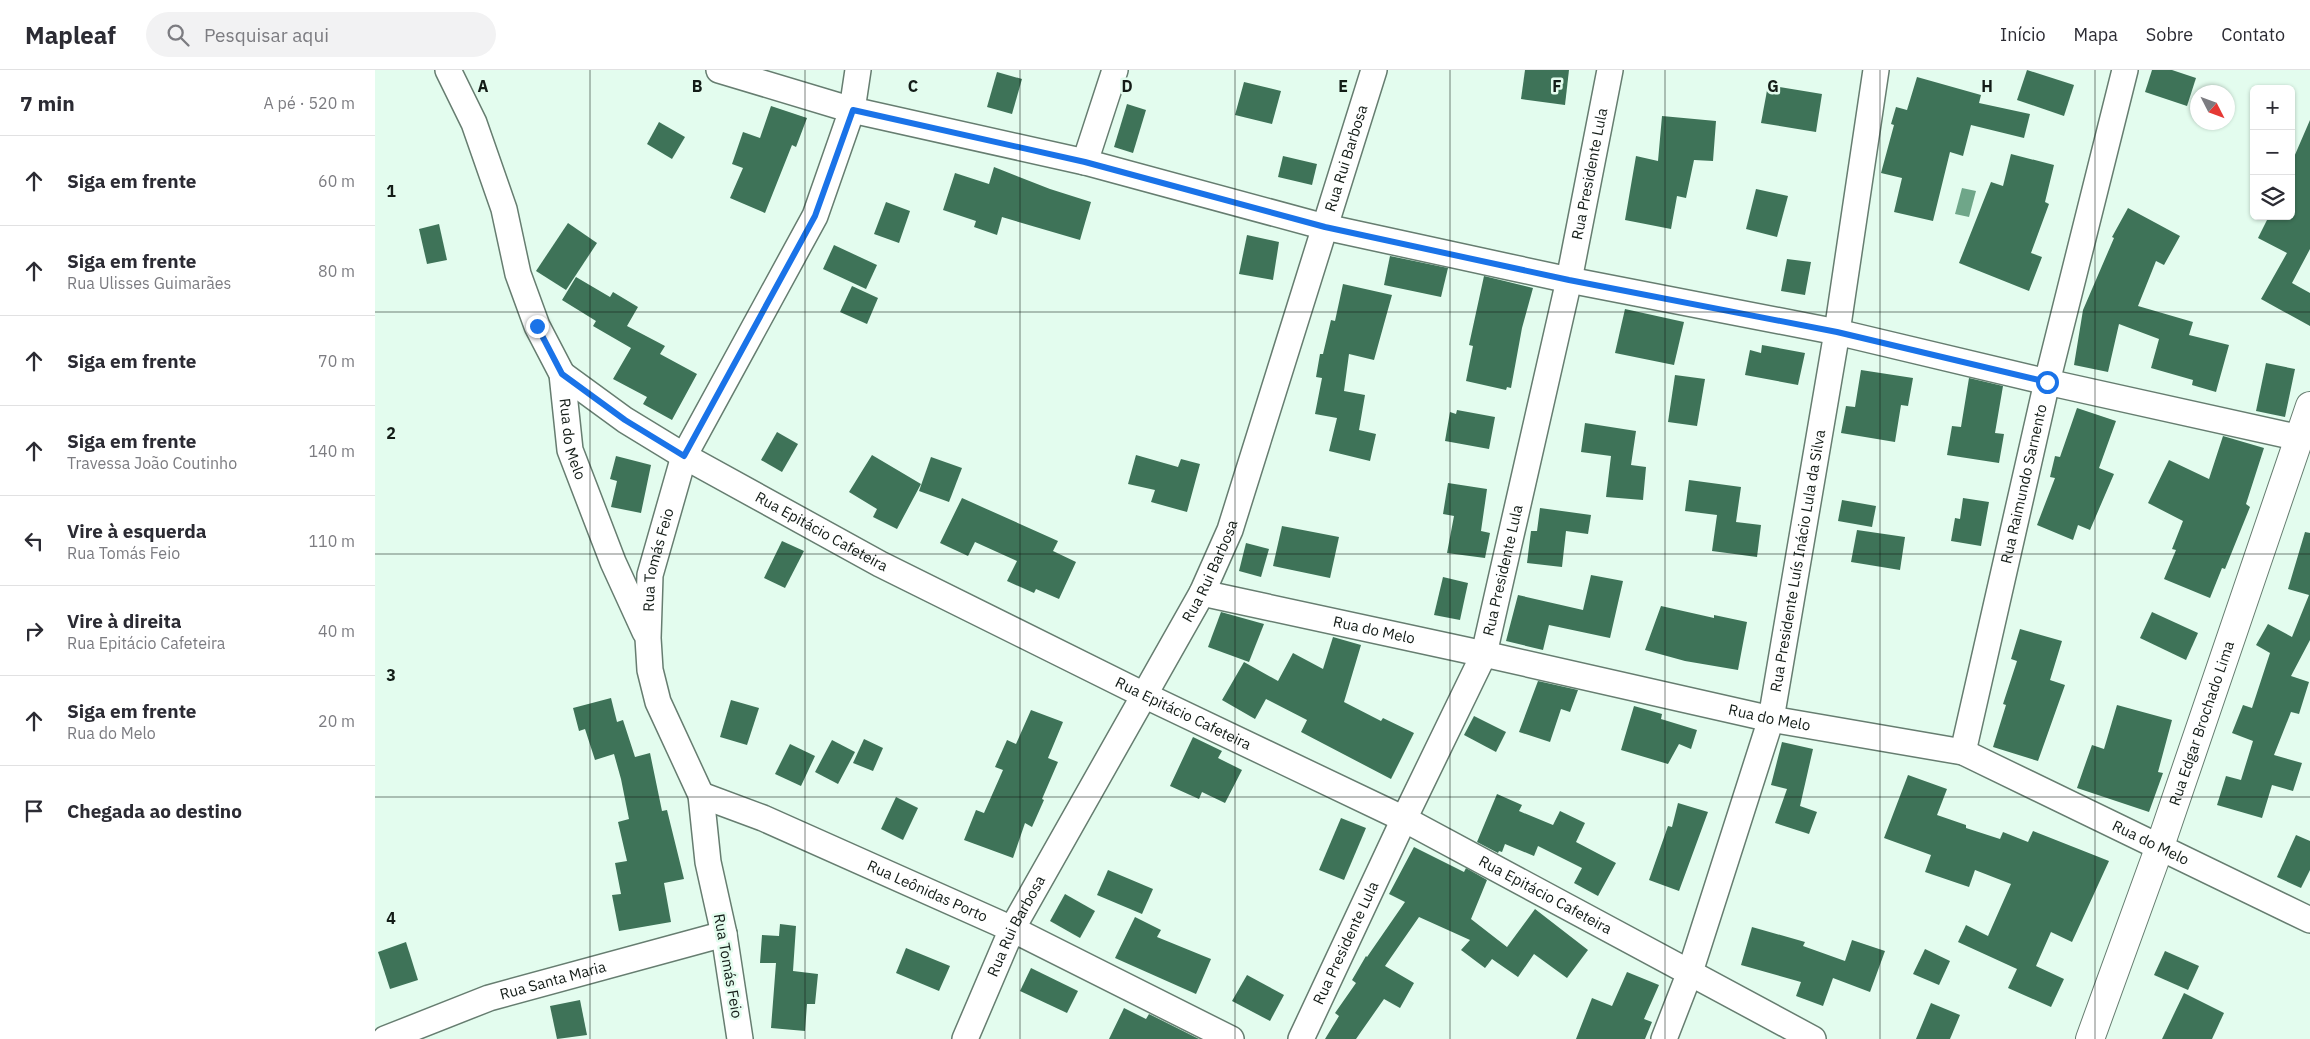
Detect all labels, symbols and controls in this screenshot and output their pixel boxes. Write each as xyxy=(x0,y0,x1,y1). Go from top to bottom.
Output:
search box xyxy=(146,12,496,57)
text: Mapleaf xyxy=(25,19,116,51)
icon: search xyxy=(164,21,192,49)
text: Pesquisar aqui xyxy=(204,23,329,47)
text: Início xyxy=(2000,23,2046,46)
text: Mapa xyxy=(2074,23,2118,46)
text: Sobre xyxy=(2146,23,2193,46)
text: Contato xyxy=(2221,23,2285,46)
text: A xyxy=(478,76,489,96)
text: B xyxy=(692,76,703,96)
text: C xyxy=(908,76,918,96)
text: D xyxy=(1121,76,1133,96)
text: E xyxy=(1338,76,1348,96)
text: F xyxy=(1552,76,1562,96)
text: G xyxy=(1767,76,1779,96)
text: H xyxy=(1981,76,1993,96)
north arrow xyxy=(2190,85,2235,130)
map controls xyxy=(2250,85,2295,220)
button: + xyxy=(2250,85,2295,130)
text: 7 min xyxy=(20,89,75,117)
text: A pé · 520 m xyxy=(264,93,355,113)
street label: Rua Rui Barbosa xyxy=(1320,102,1372,214)
street label: Rua Presidente Lula xyxy=(1567,106,1611,241)
button: − xyxy=(2250,130,2295,175)
icon: ahead xyxy=(20,167,48,195)
text: Siga em frente xyxy=(67,169,197,193)
text: 60 m xyxy=(318,171,355,191)
button: layers xyxy=(2250,175,2295,220)
text: 1 xyxy=(386,181,396,201)
text: Siga em frente xyxy=(67,249,197,273)
icon: ahead xyxy=(20,257,48,285)
text: 80 m xyxy=(318,261,355,281)
text: Rua Ulisses Guimarães xyxy=(67,273,231,293)
route end xyxy=(526,315,549,338)
icon: ahead xyxy=(20,347,48,375)
text: Siga em frente xyxy=(67,349,197,373)
text: 70 m xyxy=(318,351,355,371)
route start xyxy=(2036,371,2059,394)
street label: Rua do Melo xyxy=(556,397,590,482)
street label: Rua Raimundo Sarnento xyxy=(1996,402,2051,565)
text: 2 xyxy=(386,423,396,443)
street label: Rua Presidente Luís Inácio Lula da Silva xyxy=(1766,428,1829,693)
text: Siga em frente xyxy=(67,429,197,453)
icon: ahead xyxy=(20,437,48,465)
text: 140 m xyxy=(308,441,355,461)
text: Travessa João Coutinho xyxy=(67,453,237,473)
street label: Rua Epitácio Cafeteira xyxy=(752,487,891,575)
street label: Rua Presidente Lula xyxy=(1478,503,1527,638)
street label: Rua Tomás Feio xyxy=(639,506,678,612)
street label: Rua Rui Barbosa xyxy=(1178,518,1242,625)
text: Vire à esquerda xyxy=(67,519,207,543)
icon: left xyxy=(20,527,48,555)
text: 110 m xyxy=(308,531,355,551)
text: Rua Tomás Feio xyxy=(67,543,180,563)
text: Vire à direita xyxy=(67,609,182,633)
street label: Rua do Melo xyxy=(1331,612,1417,648)
icon: right xyxy=(20,617,48,645)
text: 40 m xyxy=(318,621,355,641)
text: Rua Epitácio Cafeteira xyxy=(67,633,225,653)
street label: Rua Edgar Brochado Lima xyxy=(2165,638,2238,808)
text: 3 xyxy=(386,665,396,685)
street label: Rua Epitácio Cafeteira xyxy=(1112,672,1255,754)
text: Siga em frente xyxy=(67,699,197,723)
street label: Rua do Melo xyxy=(1727,700,1812,735)
icon: ahead xyxy=(20,707,48,735)
text: 20 m xyxy=(318,711,355,731)
text: Rua do Melo xyxy=(67,723,156,743)
icon: arrive xyxy=(20,797,48,825)
text: Chegada ao destino xyxy=(67,799,242,823)
street label: Rua do Melo xyxy=(2109,816,2192,869)
street label: Rua Epitácio Cafeteira xyxy=(1476,851,1615,938)
street label: Rua Leônidas Porto xyxy=(864,856,991,926)
street label: Rua Rui Barbosa xyxy=(983,872,1049,980)
street label: Rua Presidente Lula xyxy=(1308,878,1382,1007)
text: 4 xyxy=(386,908,396,928)
street label: Rua Tomás Feio xyxy=(710,912,747,1020)
street label: Rua Santa Maria xyxy=(498,957,608,1004)

